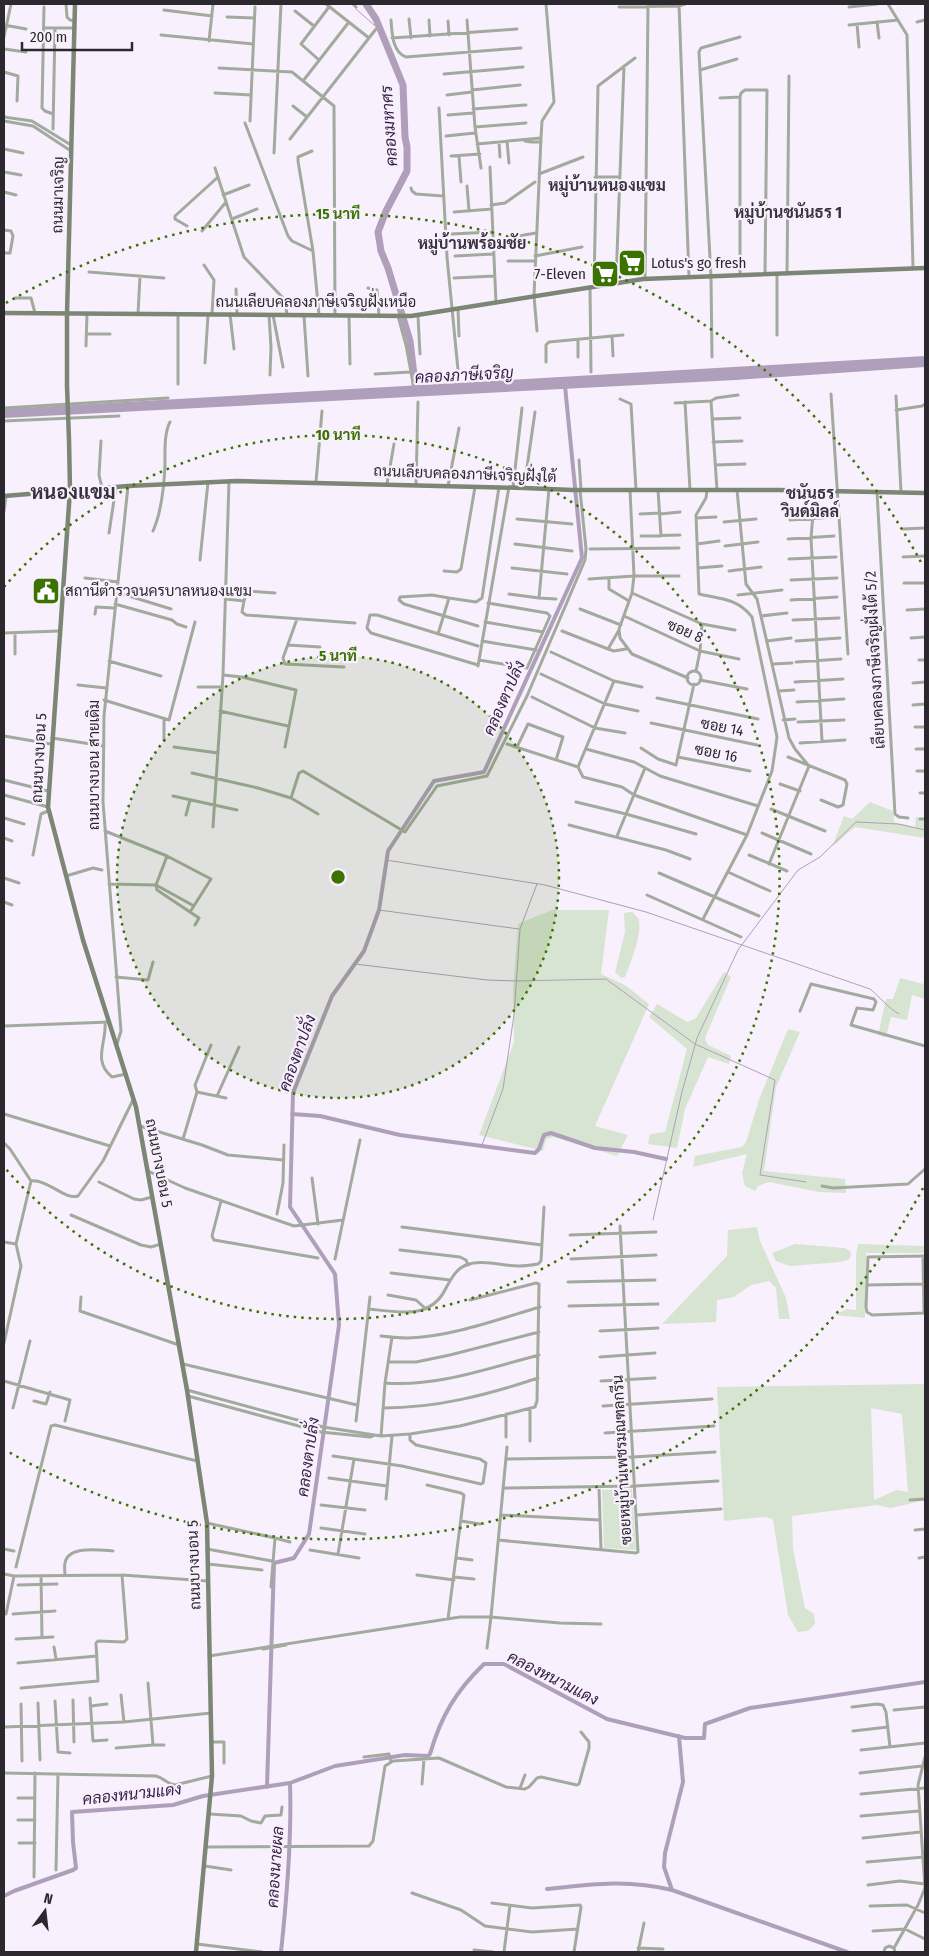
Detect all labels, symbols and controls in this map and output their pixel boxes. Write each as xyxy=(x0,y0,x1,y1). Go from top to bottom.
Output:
scale bar xyxy=(22,20,132,52)
text: 200 m xyxy=(30,28,67,46)
water label: คลองมหาศร xyxy=(377,84,401,167)
street label: ถนนมาเจริญ xyxy=(48,156,68,234)
district label: หมู่บ้านหนองแขม xyxy=(548,174,666,198)
district label: หมู่บ้านชนันธร 1 xyxy=(734,201,842,225)
text: 15 นาที xyxy=(316,204,360,223)
district label: หมู่บ้านพร้อมชัย xyxy=(418,232,526,256)
supermarket icon: Lotus's go fresh xyxy=(617,248,647,278)
place label: Lotus's go fresh xyxy=(651,254,746,272)
supermarket icon: 7-Eleven xyxy=(590,259,620,289)
place label: 7-Eleven xyxy=(534,265,586,283)
street label: ถนนเลียบคลองภาษีเจริญฝั่งเหนือ xyxy=(216,287,416,311)
water label: คลองภาษีเจริญ xyxy=(414,361,515,387)
text: 10 นาที xyxy=(315,425,361,444)
street label: ถนนเลียบคลองภาษีเจริญฝั่งใต้ xyxy=(373,456,558,486)
district label: หนองแขม xyxy=(30,480,116,504)
district label: ชนันธร วินด์มิลล์ xyxy=(780,483,840,521)
street label: เลียบคลองภาษีเจริญฝั่งใต้ 5/2 xyxy=(856,570,889,750)
public building icon: สถานีตำรวจนครบาลหนองแขม xyxy=(31,576,61,606)
place label: สถานีตำรวจนครบาลหนองแขม xyxy=(65,581,252,600)
street label: ซอย 8 xyxy=(664,615,706,647)
text: 5 นาที xyxy=(319,646,357,665)
water label: คลองตาปลั่ง xyxy=(475,656,529,738)
street label: ถนนบางบอน สายเดิม xyxy=(85,700,103,830)
street label: ถนนบางบอน 5 xyxy=(28,712,50,803)
street label: ซอย 14 xyxy=(699,714,745,740)
street label: ซอย 16 xyxy=(693,740,739,766)
centre of rings xyxy=(329,868,347,886)
water label: คลองตาปลั่ง xyxy=(270,1011,320,1094)
street label: ถนนบางบอน 5 xyxy=(142,1117,176,1209)
street label: ซอยหมู่บ้านเพชรมณฑลกรีน xyxy=(608,1375,636,1545)
water label: คลองตาปลั่ง xyxy=(289,1415,323,1498)
street label: ถนนบางบอน 5 xyxy=(183,1520,205,1610)
water label: คลองหนามแดง xyxy=(504,1647,602,1709)
water label: คลองหนามแดง xyxy=(82,1779,182,1809)
water label: คลองนายผล xyxy=(263,1825,287,1909)
north arrow xyxy=(20,1886,70,1936)
text: N xyxy=(42,1890,54,1908)

